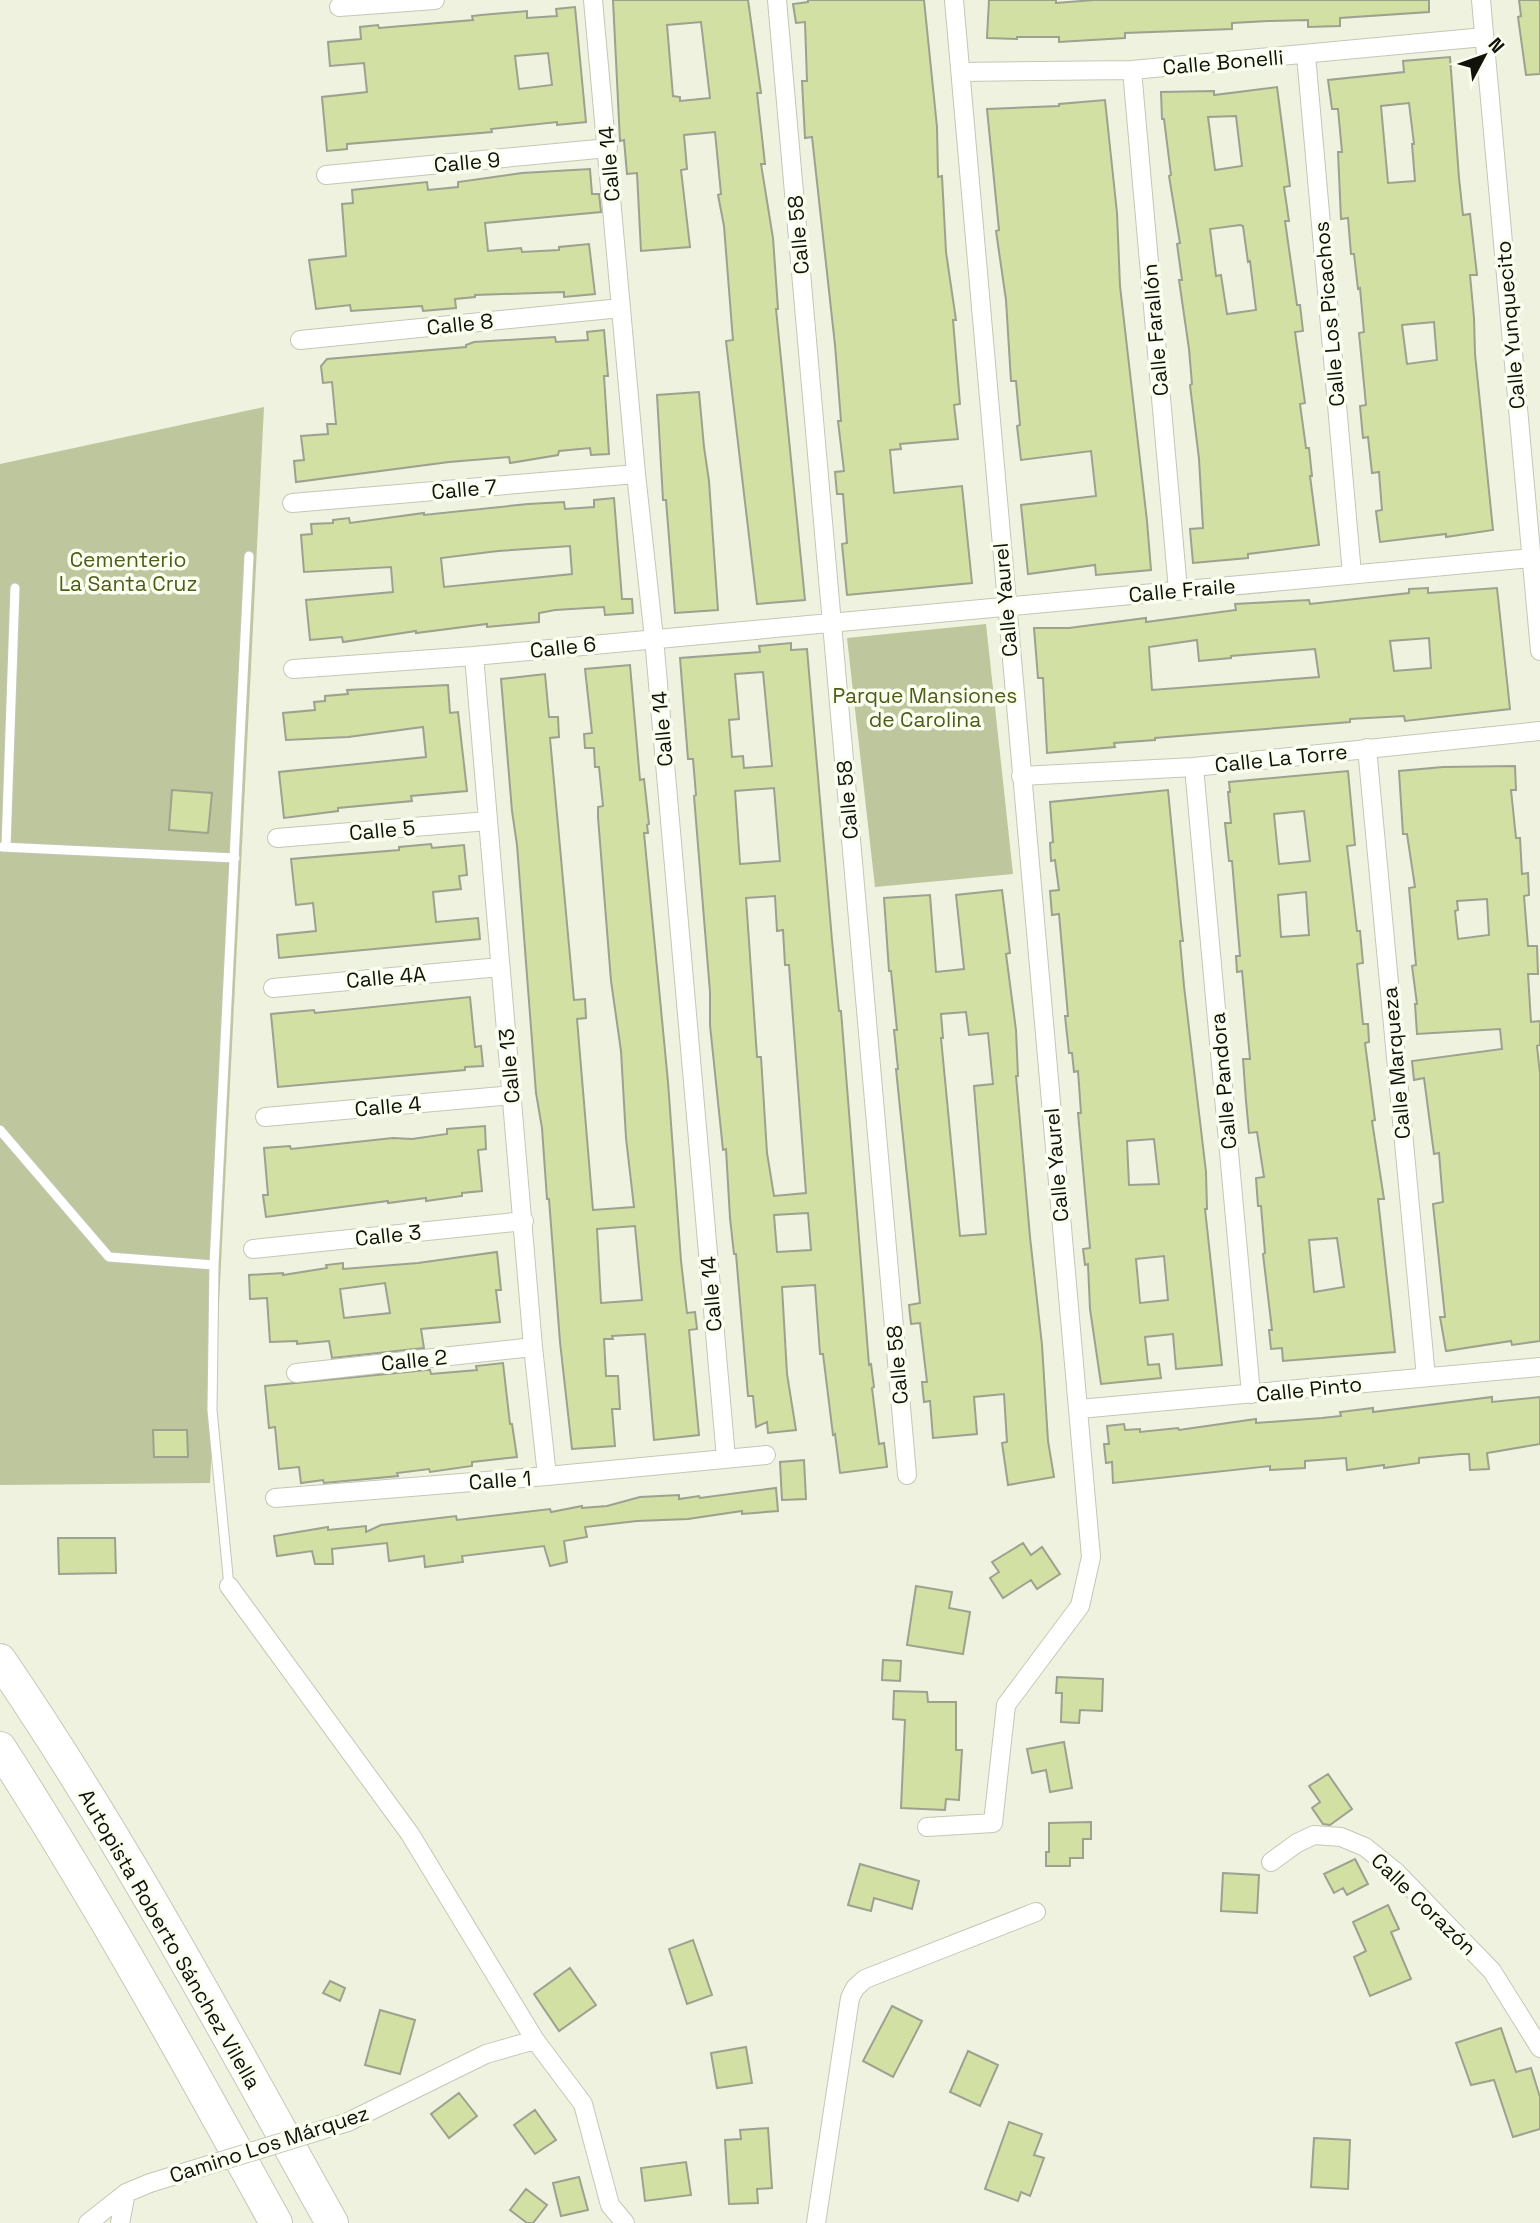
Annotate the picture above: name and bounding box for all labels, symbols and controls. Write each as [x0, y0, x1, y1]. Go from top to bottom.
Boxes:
north arrow [1449, 21, 1519, 91]
text: N [1483, 32, 1510, 58]
street label: Calle Bonelli [1161, 43, 1285, 81]
street label: Calle 14 [592, 125, 626, 203]
street label: Calle 9 [433, 146, 501, 178]
street label: Calle 58 [781, 194, 815, 276]
street label: Calle Los Picachos [1307, 220, 1351, 408]
street label: Calle Yunquecito [1489, 240, 1531, 410]
street label: Calle Farallón [1136, 263, 1174, 397]
street label: Calle 8 [425, 307, 495, 341]
street label: Calle 7 [430, 473, 498, 505]
street label: Calle Yaurel [987, 542, 1023, 658]
park label: Cementerio La Santa Cruz [59, 546, 197, 597]
street label: Calle Fraile [1127, 572, 1237, 608]
street label: Calle 6 [529, 630, 597, 664]
park label: Parque Mansiones de Carolina [833, 682, 1017, 733]
street label: Calle 14 [645, 690, 679, 768]
street label: Calle La Torre [1213, 738, 1349, 778]
street label: Calle 58 [830, 759, 864, 841]
street label: Calle 5 [348, 814, 416, 846]
street label: Calle 4A [345, 960, 427, 994]
street label: Calle Marqueza [1376, 986, 1416, 1140]
street label: Calle Pandora [1204, 1012, 1242, 1150]
street label: Calle 13 [492, 1027, 526, 1105]
street label: Calle 4 [354, 1090, 422, 1122]
street label: Calle Yaurel [1038, 1107, 1074, 1223]
street label: Calle 3 [354, 1218, 422, 1252]
street label: Calle 14 [694, 1255, 728, 1333]
street label: Calle 58 [880, 1324, 914, 1406]
street label: Calle 2 [380, 1343, 448, 1377]
street label: Calle Pinto [1255, 1370, 1363, 1408]
street label: Calle 1 [468, 1464, 532, 1496]
street label: Autopista Roberto Sánchez Vilella [73, 1784, 267, 2094]
street label: Calle Corazón [1366, 1847, 1482, 1961]
street label: Camino Los Márquez [166, 2099, 372, 2189]

